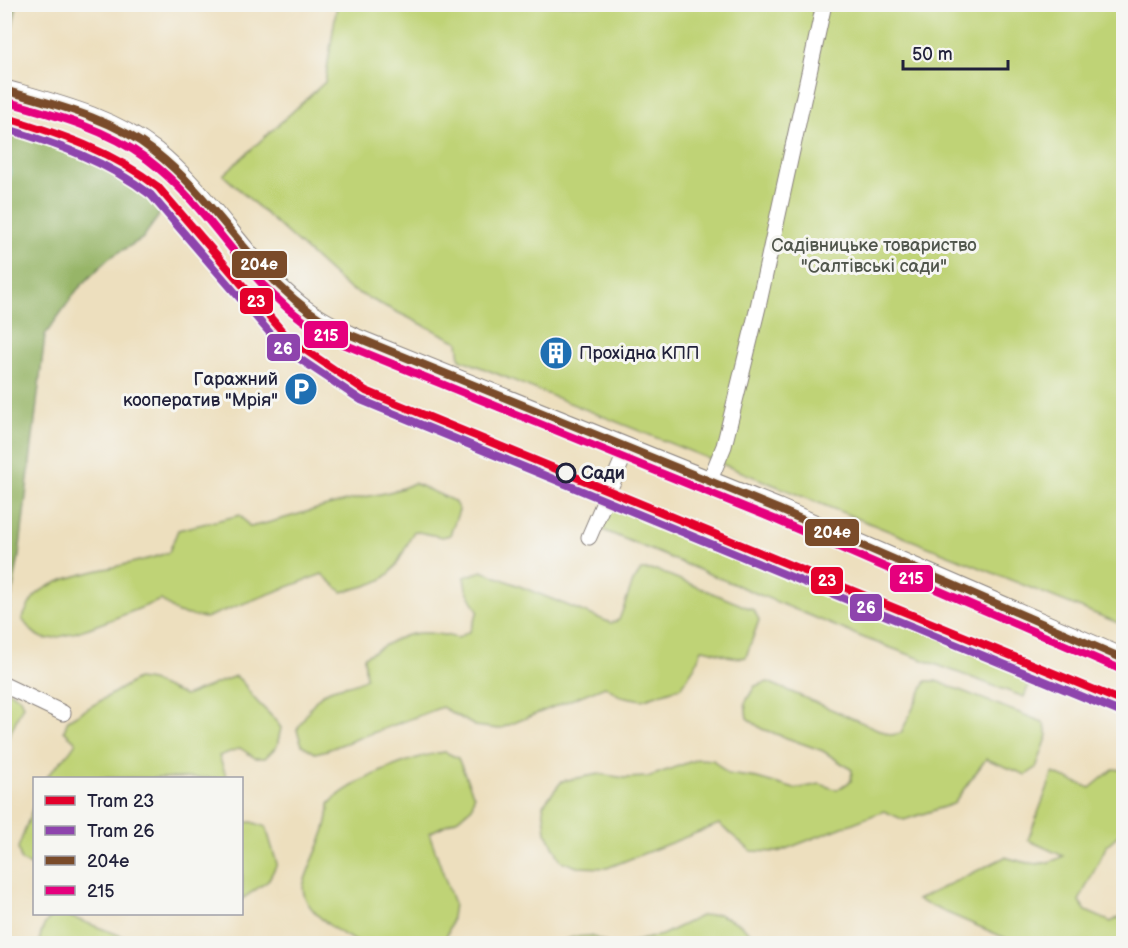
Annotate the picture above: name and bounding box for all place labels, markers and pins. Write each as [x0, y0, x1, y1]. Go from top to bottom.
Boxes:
building icon: Прохідна КПП [538, 335, 574, 371]
place label: Прохідна КПП [579, 343, 700, 364]
place label: Гаражний кооператив "Мрія" [123, 369, 278, 411]
parking icon: Гаражний кооператив "Мрія" [283, 371, 319, 407]
marker: Сади [556, 463, 576, 483]
place label: Сади [581, 463, 625, 484]

